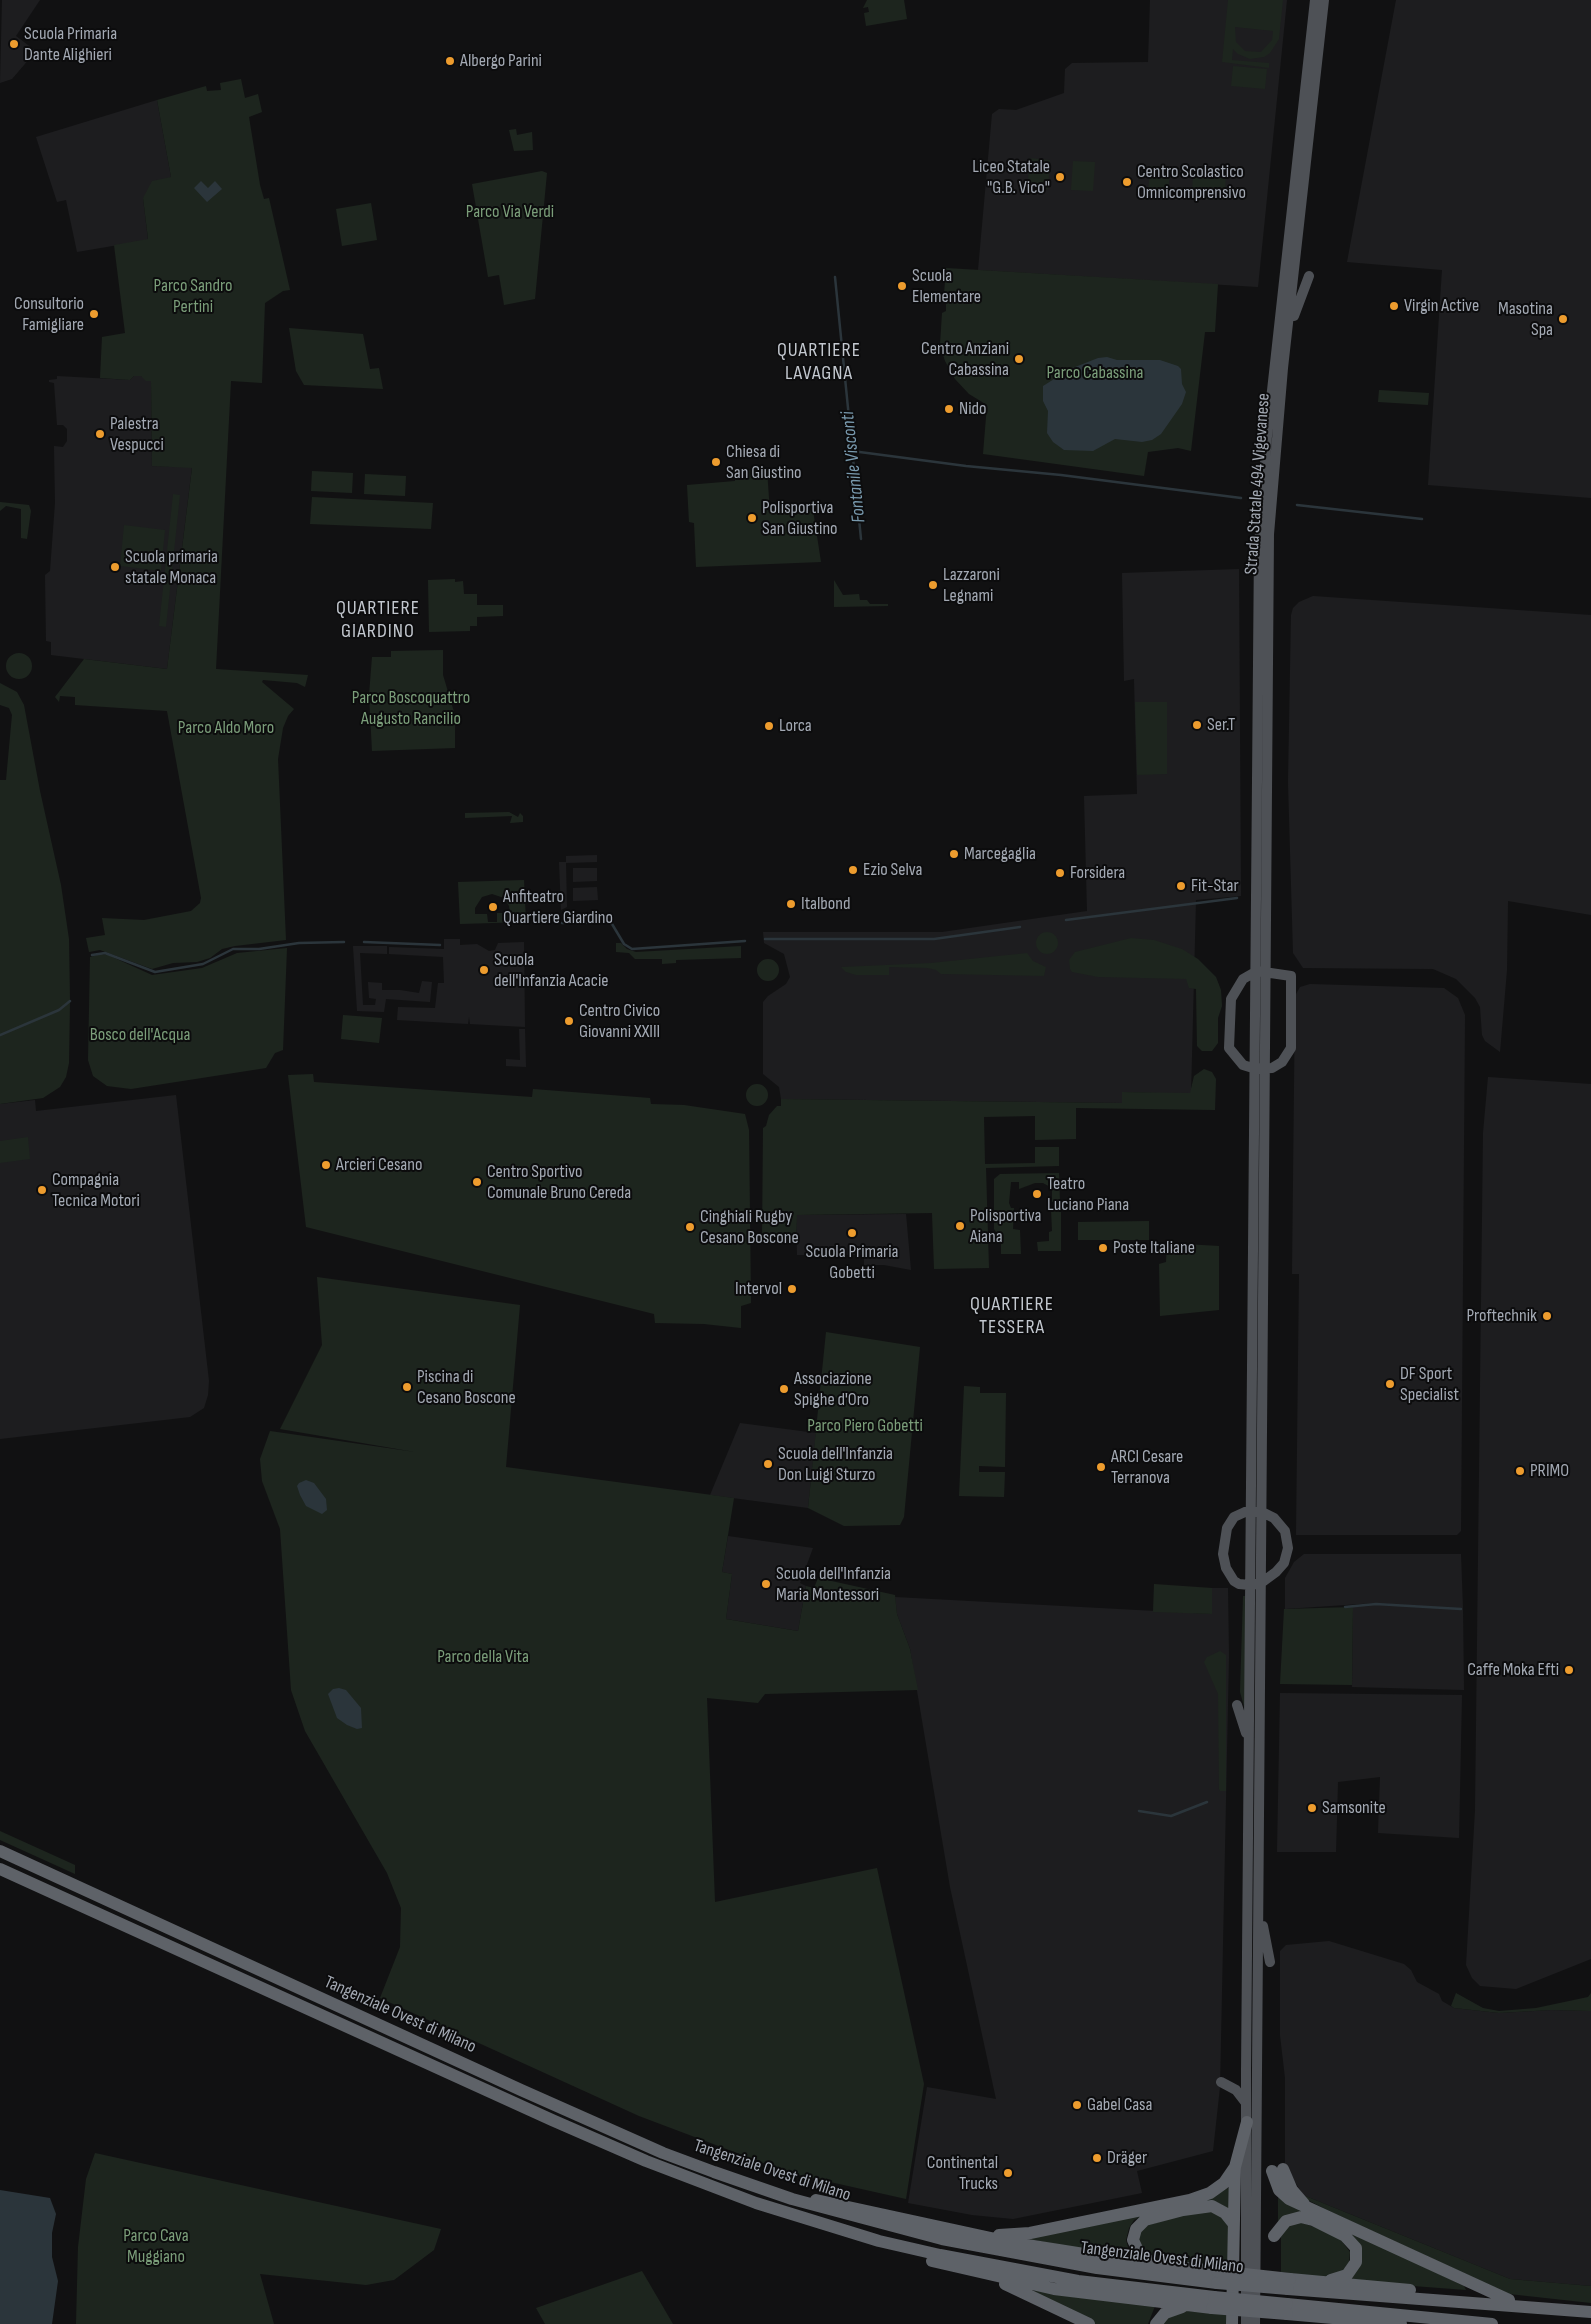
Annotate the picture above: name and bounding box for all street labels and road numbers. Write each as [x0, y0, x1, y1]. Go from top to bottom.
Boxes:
street label: Strada Statale 494 Vigevanese [1241, 392, 1275, 576]
street label: Tangenziale Ovest di Milano [321, 1972, 479, 2058]
street label: Tangenziale Ovest di Milano [691, 2135, 853, 2207]
street label: Tangenziale Ovest di Milano [1079, 2237, 1245, 2279]

